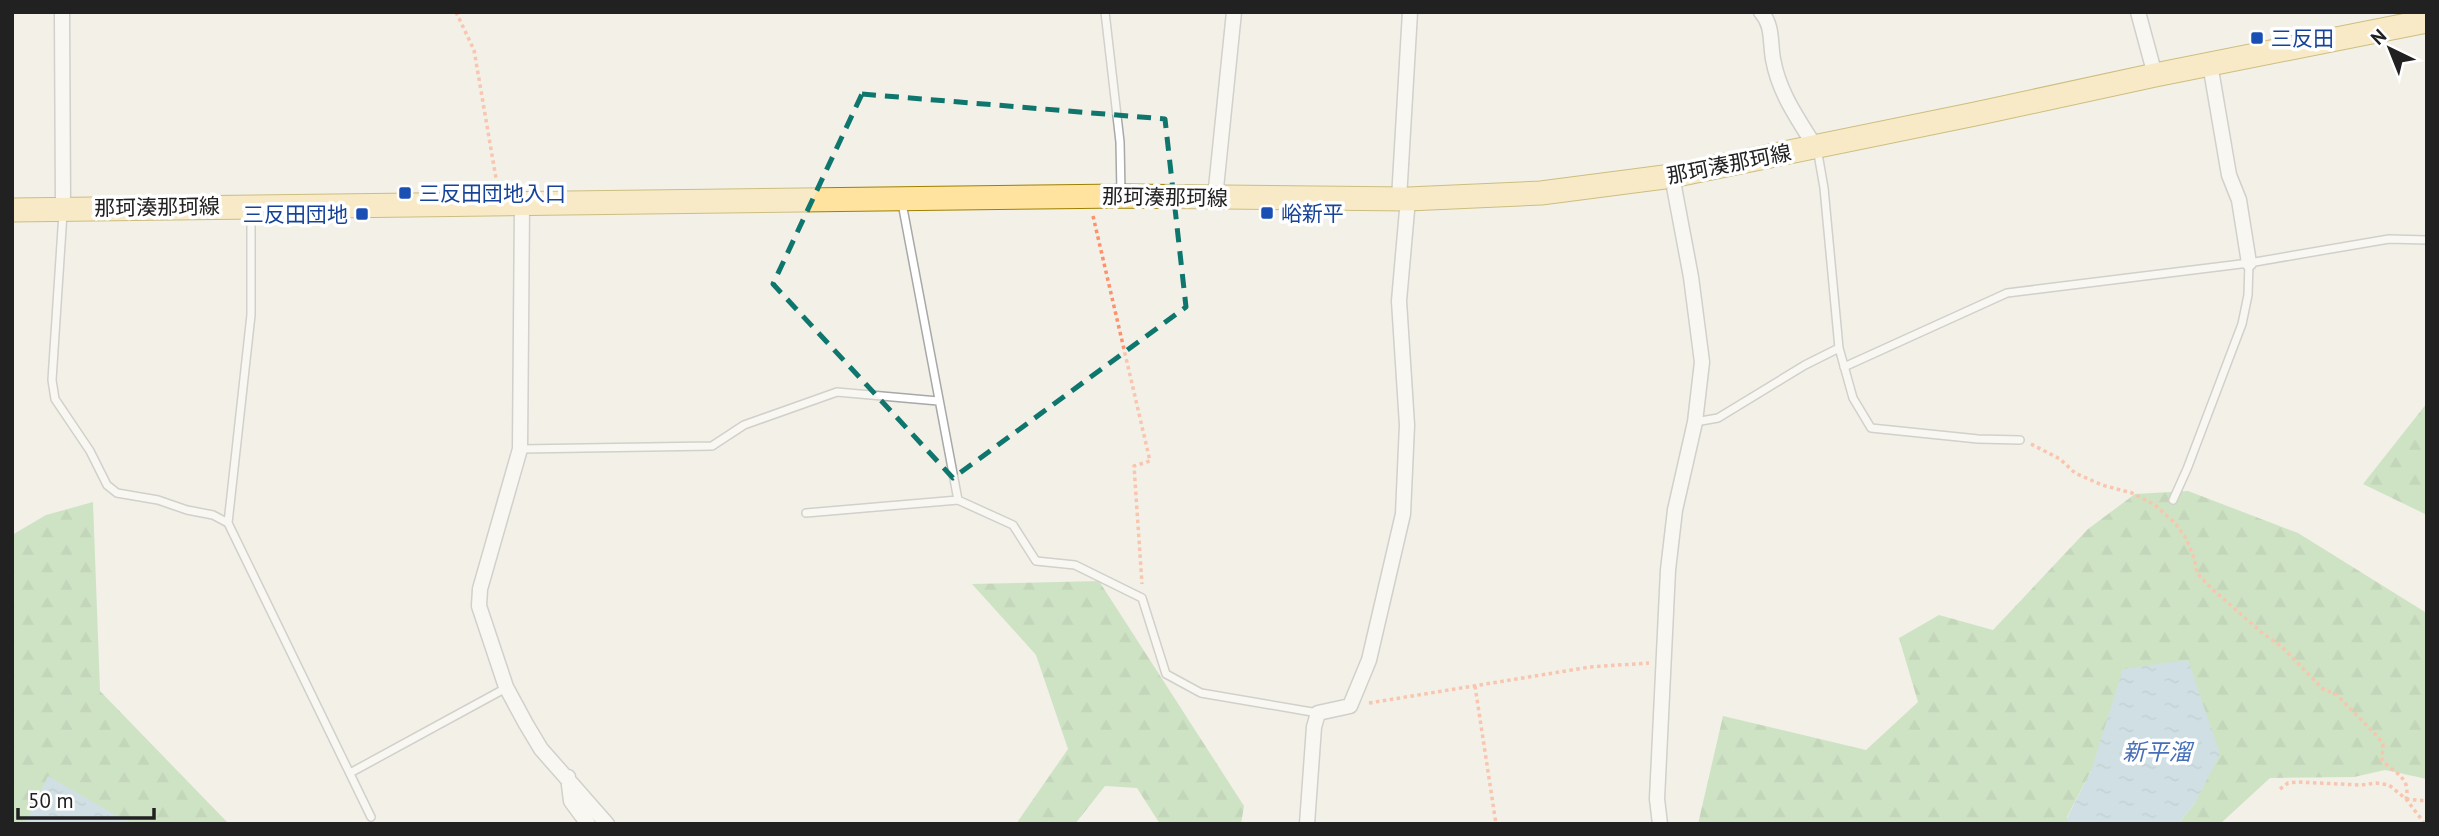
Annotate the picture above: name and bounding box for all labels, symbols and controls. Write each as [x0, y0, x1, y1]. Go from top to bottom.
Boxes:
north arrow [2355, 14, 2425, 84]
text: N [2366, 24, 2391, 50]
place label: 三反田 [2271, 25, 2334, 52]
marker: 三反田 [2249, 30, 2265, 46]
street label: 那珂湊那珂線 [1665, 139, 1793, 189]
place label: 三反田団地入口 [419, 180, 566, 207]
street label: 那珂湊那珂線 [1102, 182, 1228, 212]
marker: 三反田団地入口 [397, 185, 413, 201]
street label: 那珂湊那珂線 [94, 192, 220, 222]
place label: 峪新平 [1281, 200, 1344, 227]
place label: 三反田団地 [243, 201, 348, 228]
marker: 峪新平 [1259, 205, 1275, 221]
marker: 三反田団地 [354, 206, 370, 222]
water label: 新平溜 [2123, 737, 2195, 766]
scale bar [18, 776, 154, 820]
text: 50 m [28, 787, 74, 814]

